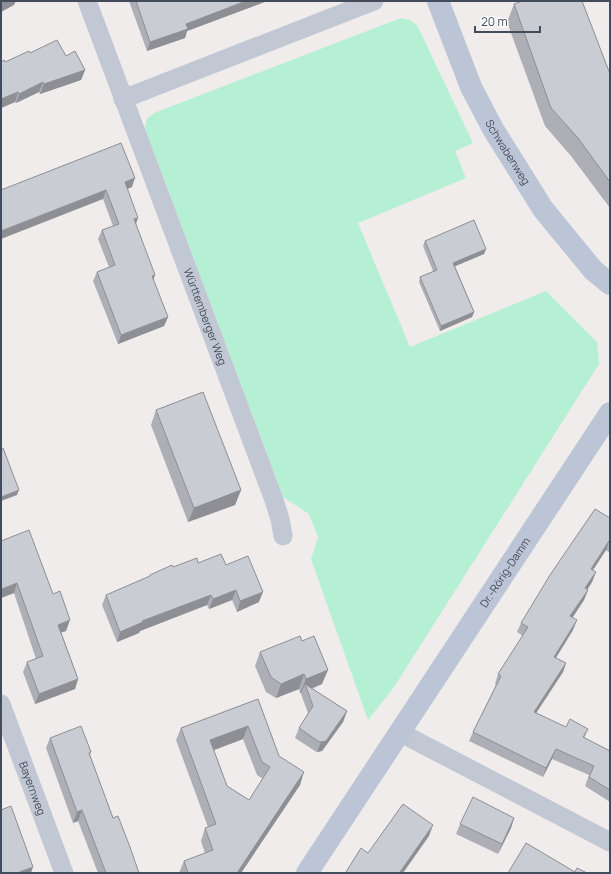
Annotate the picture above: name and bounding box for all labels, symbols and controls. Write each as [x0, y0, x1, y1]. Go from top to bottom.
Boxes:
scale bar [475, 8, 540, 34]
text: 20 m [481, 13, 508, 30]
street label: Schwabenweg [482, 117, 534, 187]
street label: Württemberger Weg [181, 266, 231, 367]
street label: Dr.-Rörig-Damm [476, 534, 533, 610]
street label: Bayernweg [16, 759, 50, 817]

